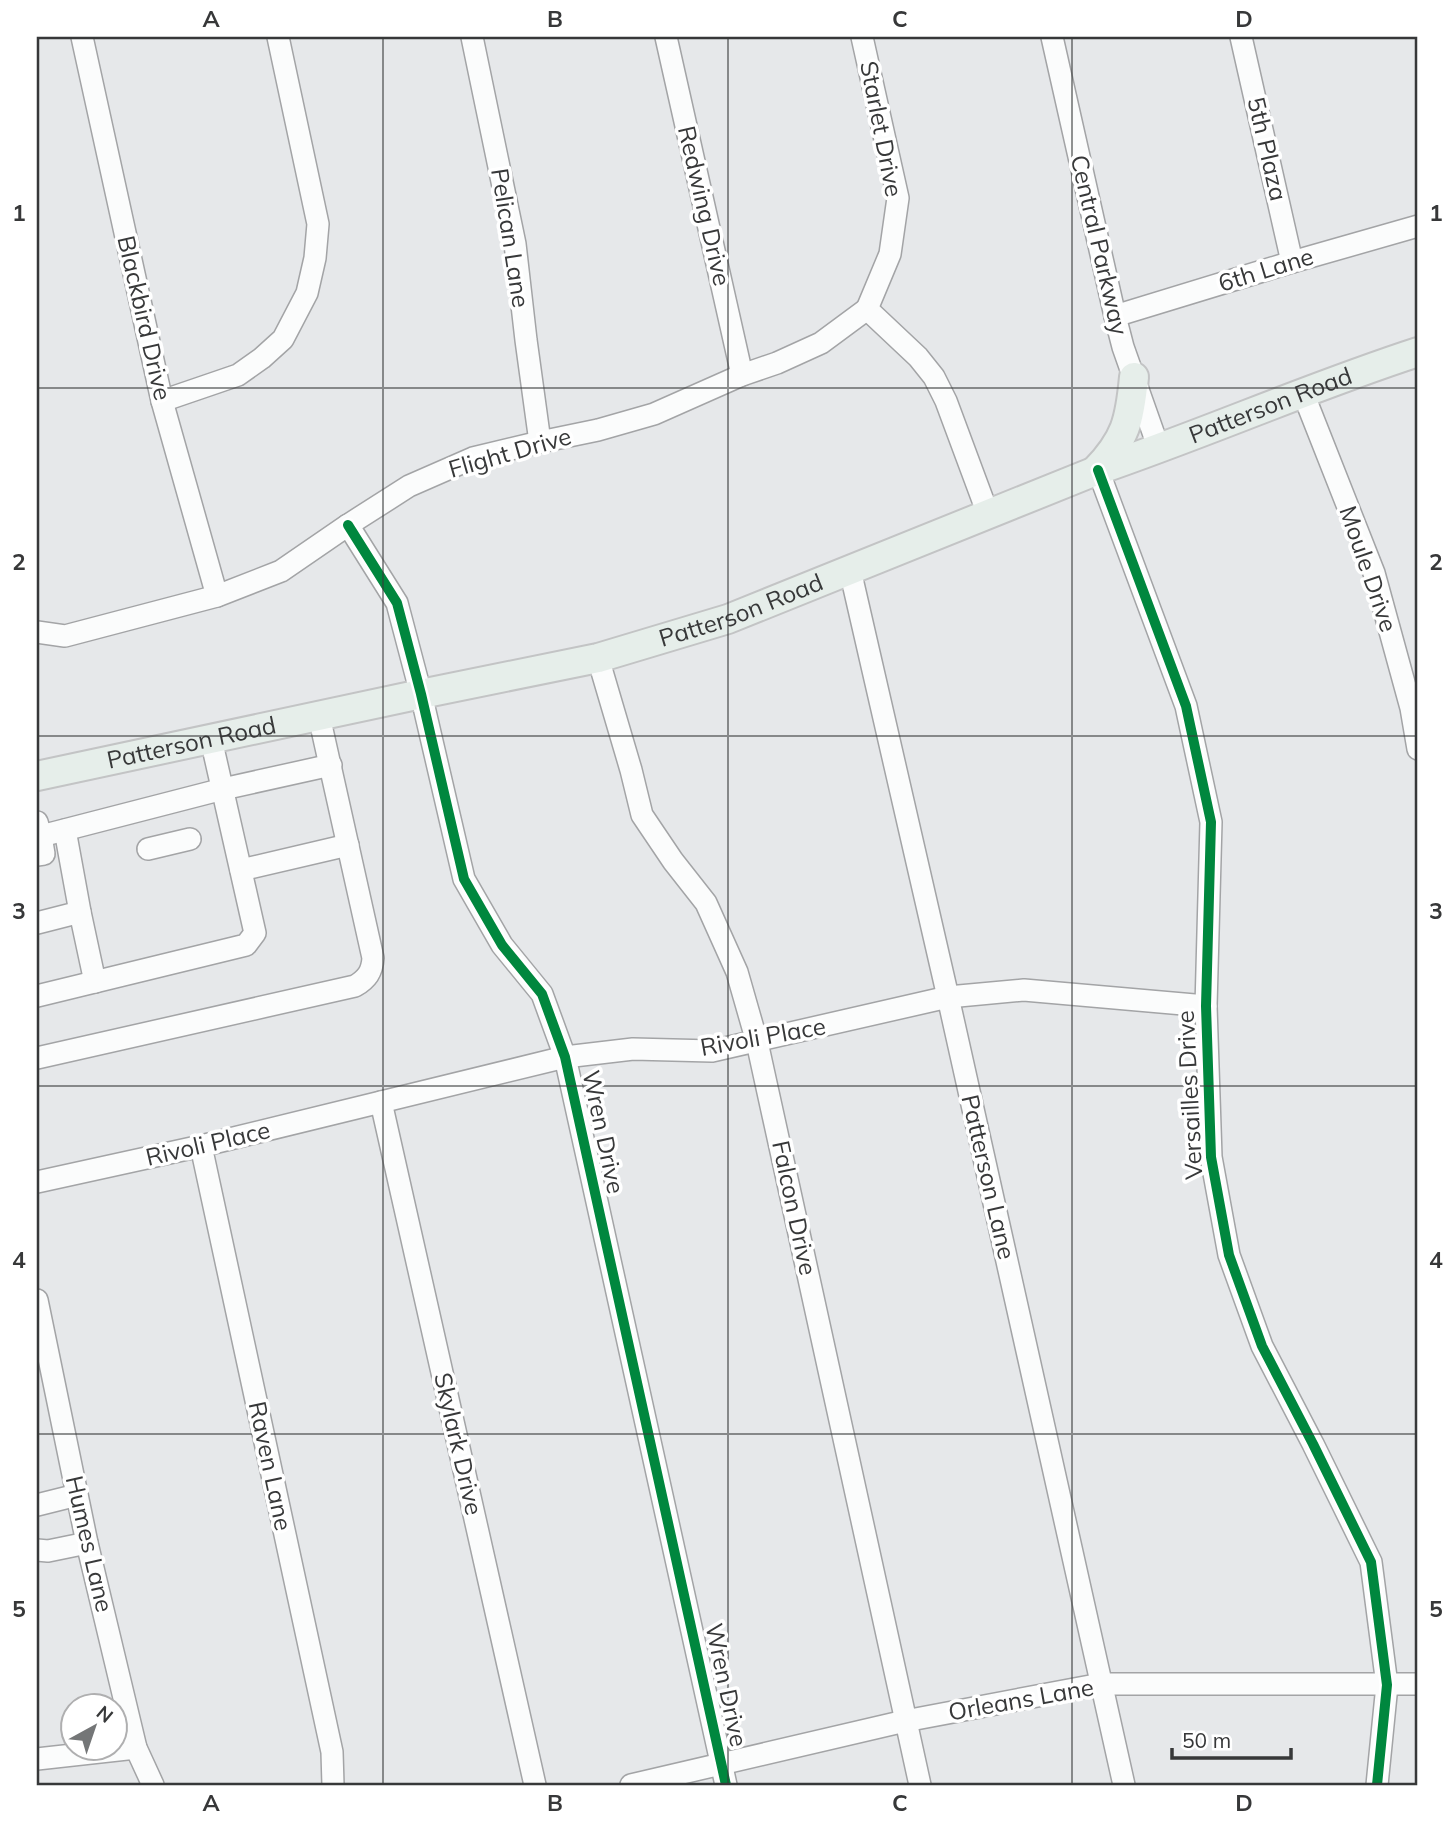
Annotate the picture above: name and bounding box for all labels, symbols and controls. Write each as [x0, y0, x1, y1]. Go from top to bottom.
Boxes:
text: A [202, 4, 220, 33]
text: B [547, 4, 563, 33]
text: C [892, 4, 908, 33]
text: D [1235, 4, 1253, 33]
street label: Starlet Drive [854, 58, 910, 199]
street label: 5th Plaza [1241, 94, 1294, 204]
street label: Redwing Drive [672, 123, 738, 289]
street label: Central Parkway [1065, 152, 1135, 338]
street label: Pelican Lane [485, 166, 537, 310]
text: 1 [12, 198, 26, 227]
text: 1 [1429, 198, 1443, 227]
street label: Blackbird Drive [111, 233, 178, 403]
street label: 6th Lane [1215, 240, 1317, 298]
street label: Patterson Road [1184, 360, 1356, 450]
street label: Flight Drive [445, 420, 574, 484]
street label: Moule Drive [1333, 502, 1404, 636]
text: 2 [12, 547, 26, 576]
text: 2 [1429, 547, 1443, 576]
street label: Patterson Road [655, 566, 827, 653]
street label: Patterson Road [104, 709, 279, 775]
text: 3 [12, 896, 26, 925]
text: 3 [1429, 896, 1443, 925]
street label: Rivoli Place [698, 1010, 828, 1062]
street label: Versailles Drive [1170, 1010, 1208, 1181]
street label: Wren Drive [576, 1067, 632, 1196]
street label: Patterson Lane [955, 1092, 1022, 1262]
street label: Rivoli Place [143, 1114, 273, 1172]
street label: Falcon Drive [766, 1138, 824, 1278]
text: 4 [12, 1245, 26, 1274]
text: 4 [1429, 1245, 1443, 1274]
street label: Skylark Drive [428, 1370, 490, 1518]
street label: Raven Lane [243, 1398, 299, 1533]
street label: Humes Lane [60, 1473, 120, 1615]
text: 5 [12, 1594, 26, 1623]
text: 5 [1429, 1594, 1443, 1623]
street label: Wren Drive [699, 1620, 755, 1749]
street label: Orleans Lane [946, 1671, 1096, 1727]
north arrow [60, 1692, 130, 1762]
text: N [92, 1700, 118, 1728]
scale bar [1172, 1717, 1290, 1761]
text: 50 m [1182, 1727, 1231, 1753]
text: A [202, 1788, 220, 1817]
text: B [547, 1788, 563, 1817]
text: C [892, 1788, 908, 1817]
text: D [1235, 1788, 1253, 1817]

